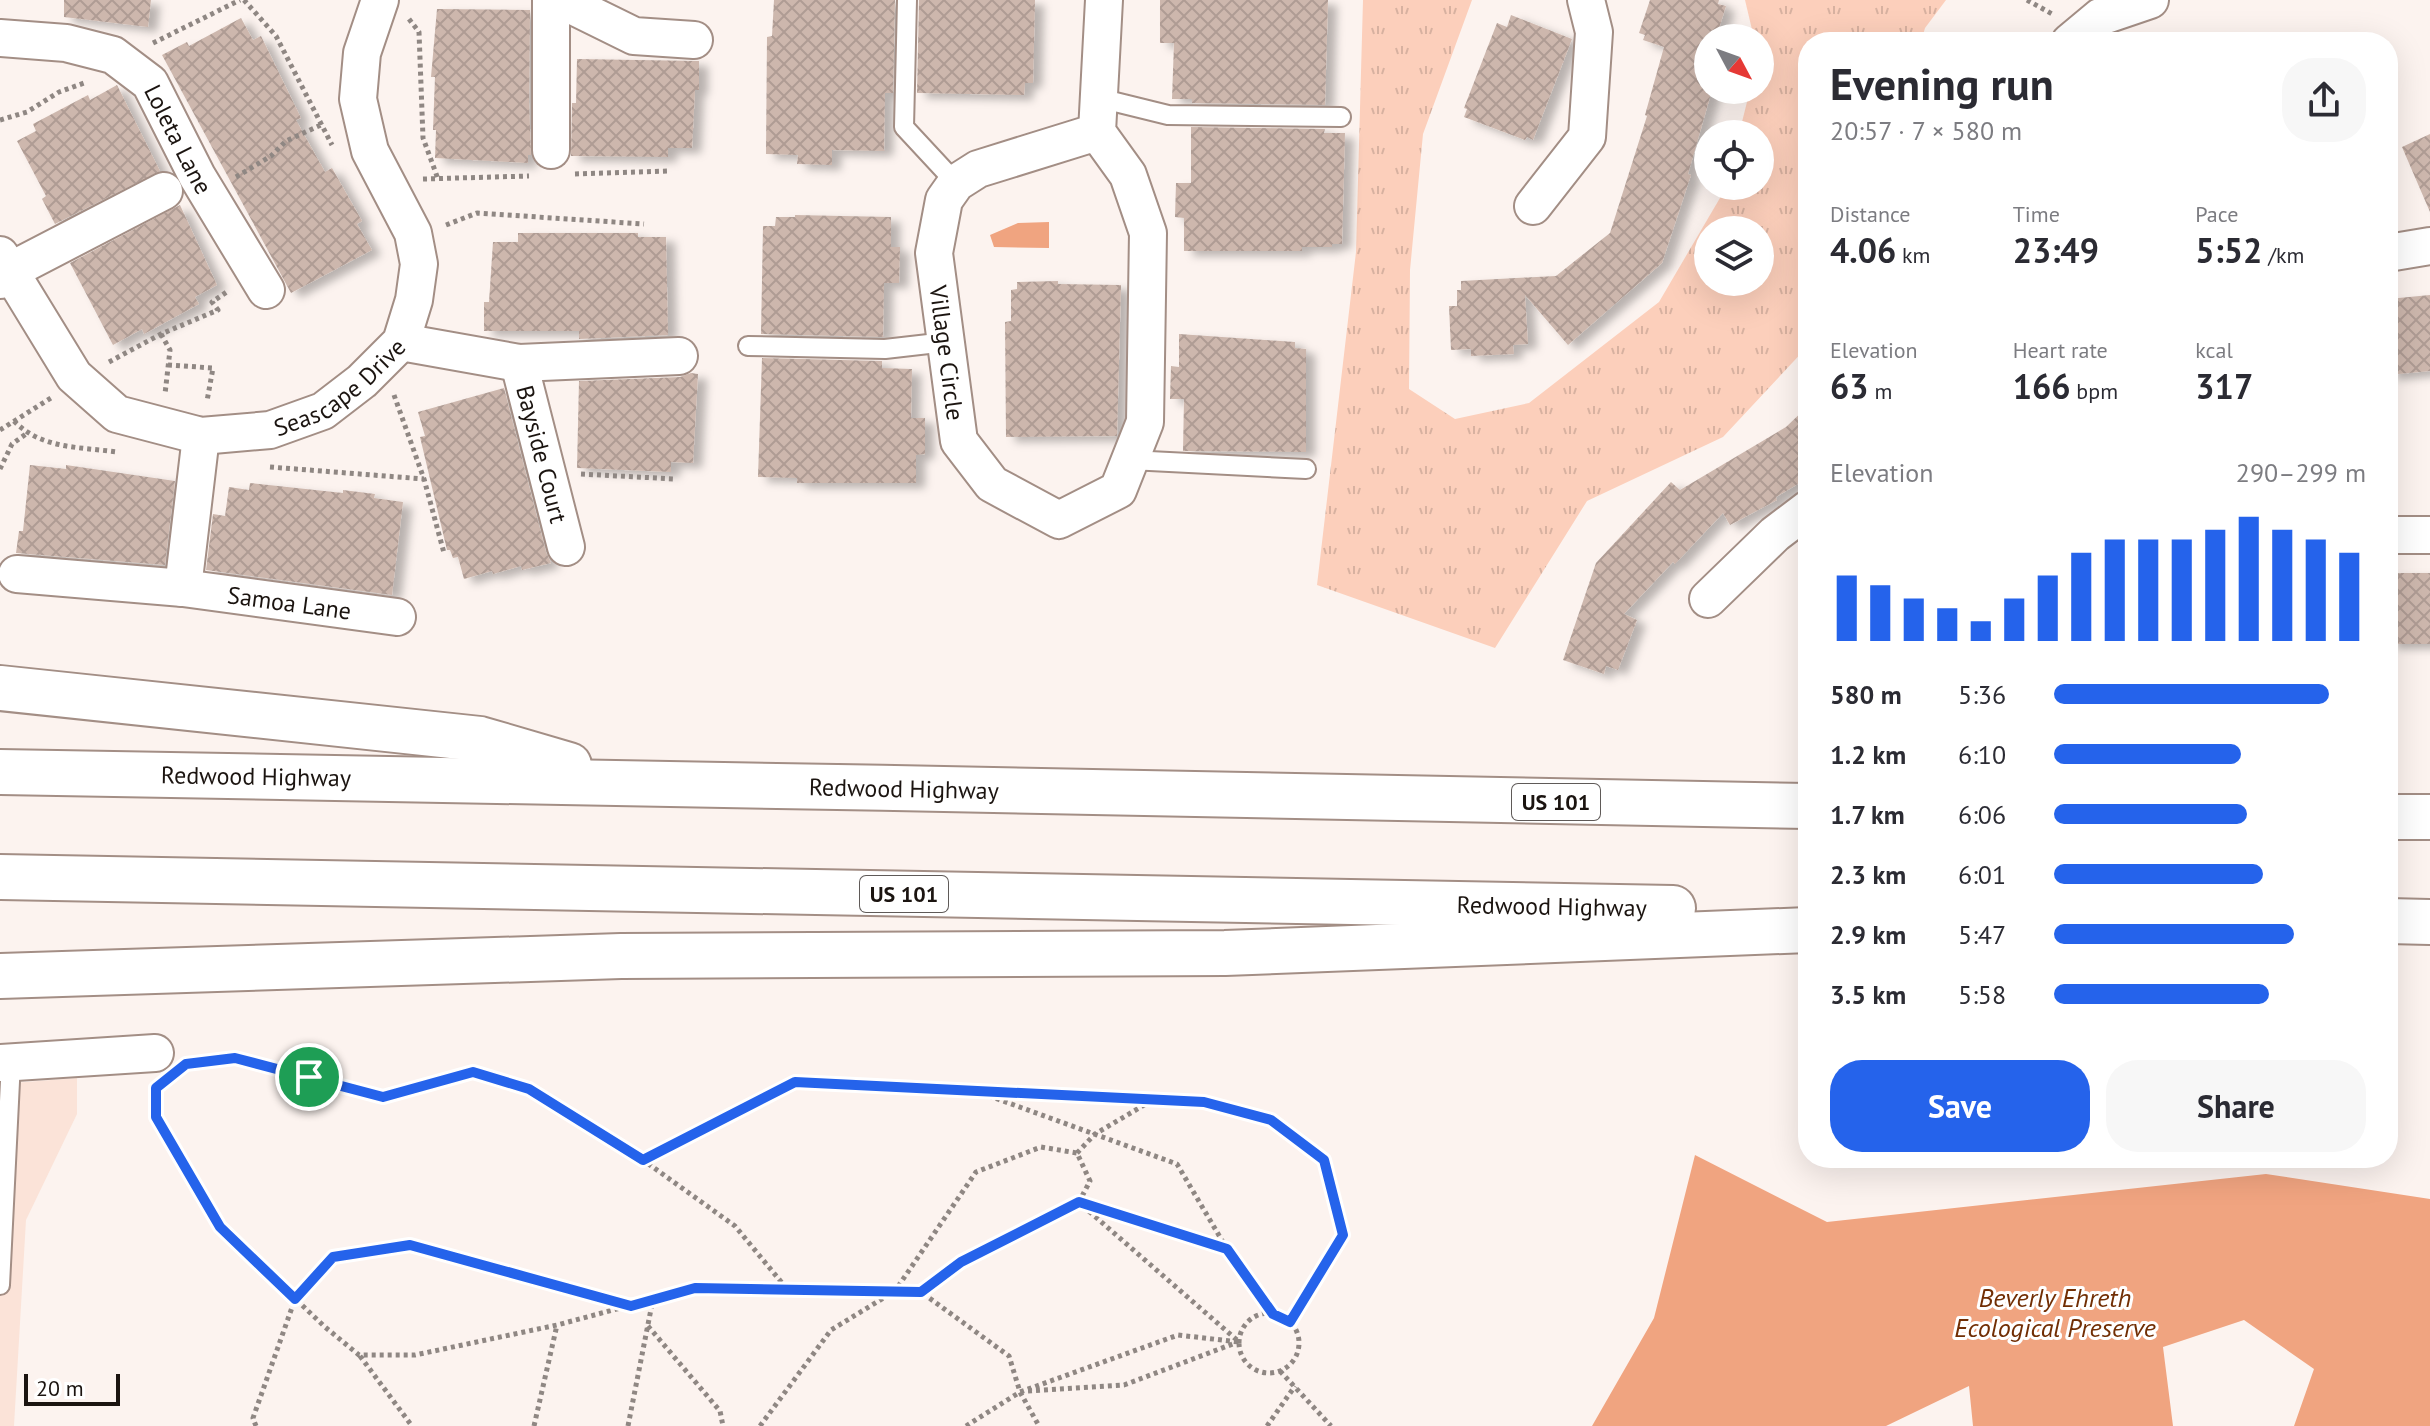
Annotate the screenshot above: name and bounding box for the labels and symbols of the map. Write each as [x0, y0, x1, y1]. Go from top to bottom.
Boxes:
north arrow [1694, 24, 1774, 104]
street label: Loleta Lane [138, 79, 220, 199]
street label: Village Circle [923, 282, 972, 422]
street label: Seascape Drive [270, 331, 412, 443]
street label: Bayside Court [510, 382, 575, 526]
street label: Samoa Lane [226, 579, 353, 626]
street label: Redwood Highway [161, 759, 351, 793]
street label: Redwood Highway [809, 771, 999, 806]
road number: US 101 [1512, 784, 1600, 820]
road number: US 101 [860, 876, 948, 912]
street label: Redwood Highway [1456, 888, 1647, 923]
pin [275, 1043, 343, 1111]
water label: Beverly Ehreth Ecological Preserve [1954, 1281, 2156, 1344]
scale bar [24, 1370, 120, 1406]

